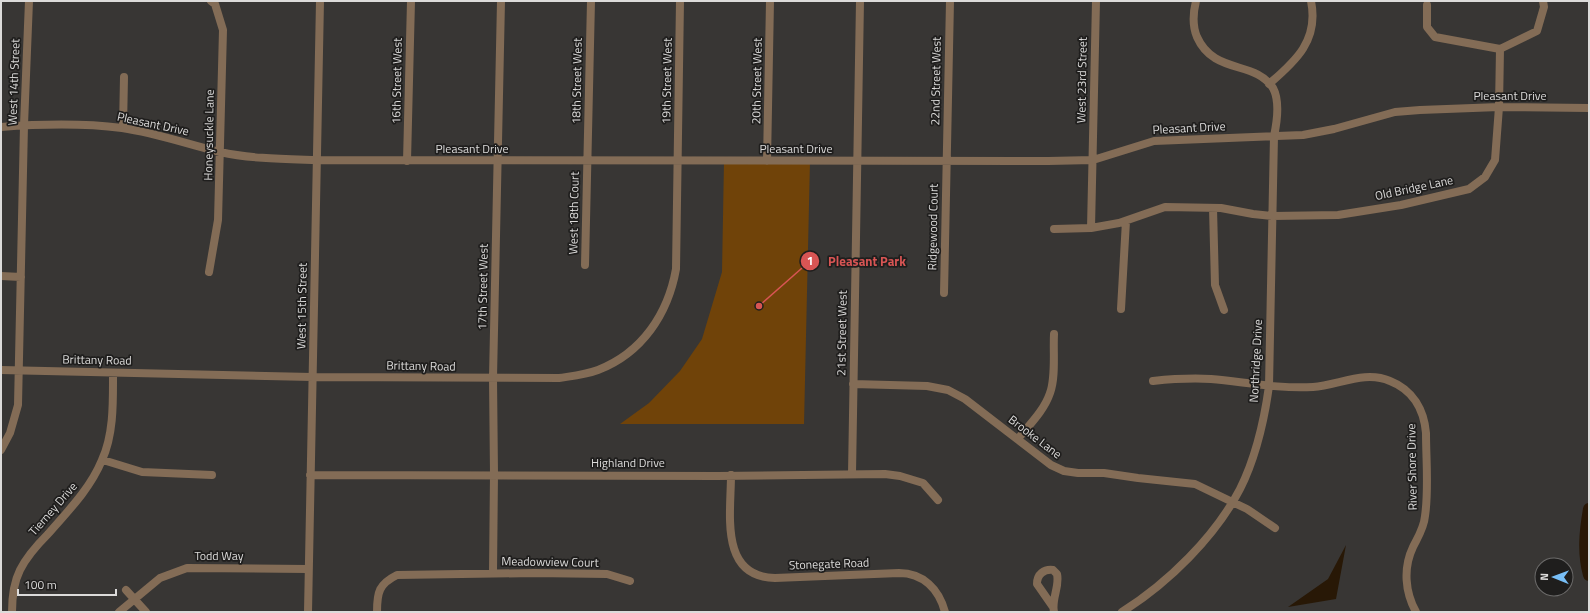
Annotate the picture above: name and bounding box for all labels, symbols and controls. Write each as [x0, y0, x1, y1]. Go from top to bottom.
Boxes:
street label: 22nd Street West [925, 36, 946, 126]
street label: West 23rd Street [1071, 36, 1092, 123]
street label: 16th Street West [386, 37, 407, 124]
street label: 18th Street West [566, 37, 587, 124]
street label: 19th Street West [656, 37, 677, 124]
street label: 20th Street West [746, 37, 767, 124]
street label: West 14th Street [2, 38, 25, 126]
street label: Pleasant Drive [1473, 86, 1547, 105]
street label: Honeysuckle Lane [198, 89, 219, 181]
street label: Pleasant Drive [115, 107, 191, 140]
street label: Pleasant Drive [1152, 116, 1226, 139]
street label: Pleasant Drive [435, 139, 509, 158]
street label: Pleasant Drive [759, 139, 833, 158]
street label: West 18th Court [563, 170, 584, 255]
street label: Old Bridge Lane [1373, 170, 1455, 205]
street label: Ridgewood Court [922, 183, 943, 271]
street label: 17th Street West [472, 243, 493, 330]
callout: Pleasant Park [800, 249, 914, 274]
text: 1 [807, 251, 813, 270]
text: Pleasant Park [828, 251, 906, 271]
street label: West 15th Street [291, 262, 312, 349]
street label: 21st Street West [831, 289, 852, 376]
street label: Northridge Drive [1244, 319, 1267, 403]
street label: Brittany Road [62, 349, 132, 370]
street label: Brittany Road [386, 355, 456, 376]
street label: Brooke Lane [1005, 410, 1066, 463]
street label: River Shore Drive [1401, 423, 1422, 511]
street label: Highland Drive [591, 453, 665, 472]
street label: Tierney Drive [24, 477, 82, 540]
street label: Todd Way [194, 546, 244, 565]
street label: Meadowview Court [501, 551, 600, 572]
street label: Stonegate Road [788, 553, 870, 574]
north arrow [1534, 557, 1574, 597]
scale bar [18, 571, 116, 597]
text: N [1536, 573, 1552, 581]
text: 100 m [24, 575, 57, 594]

